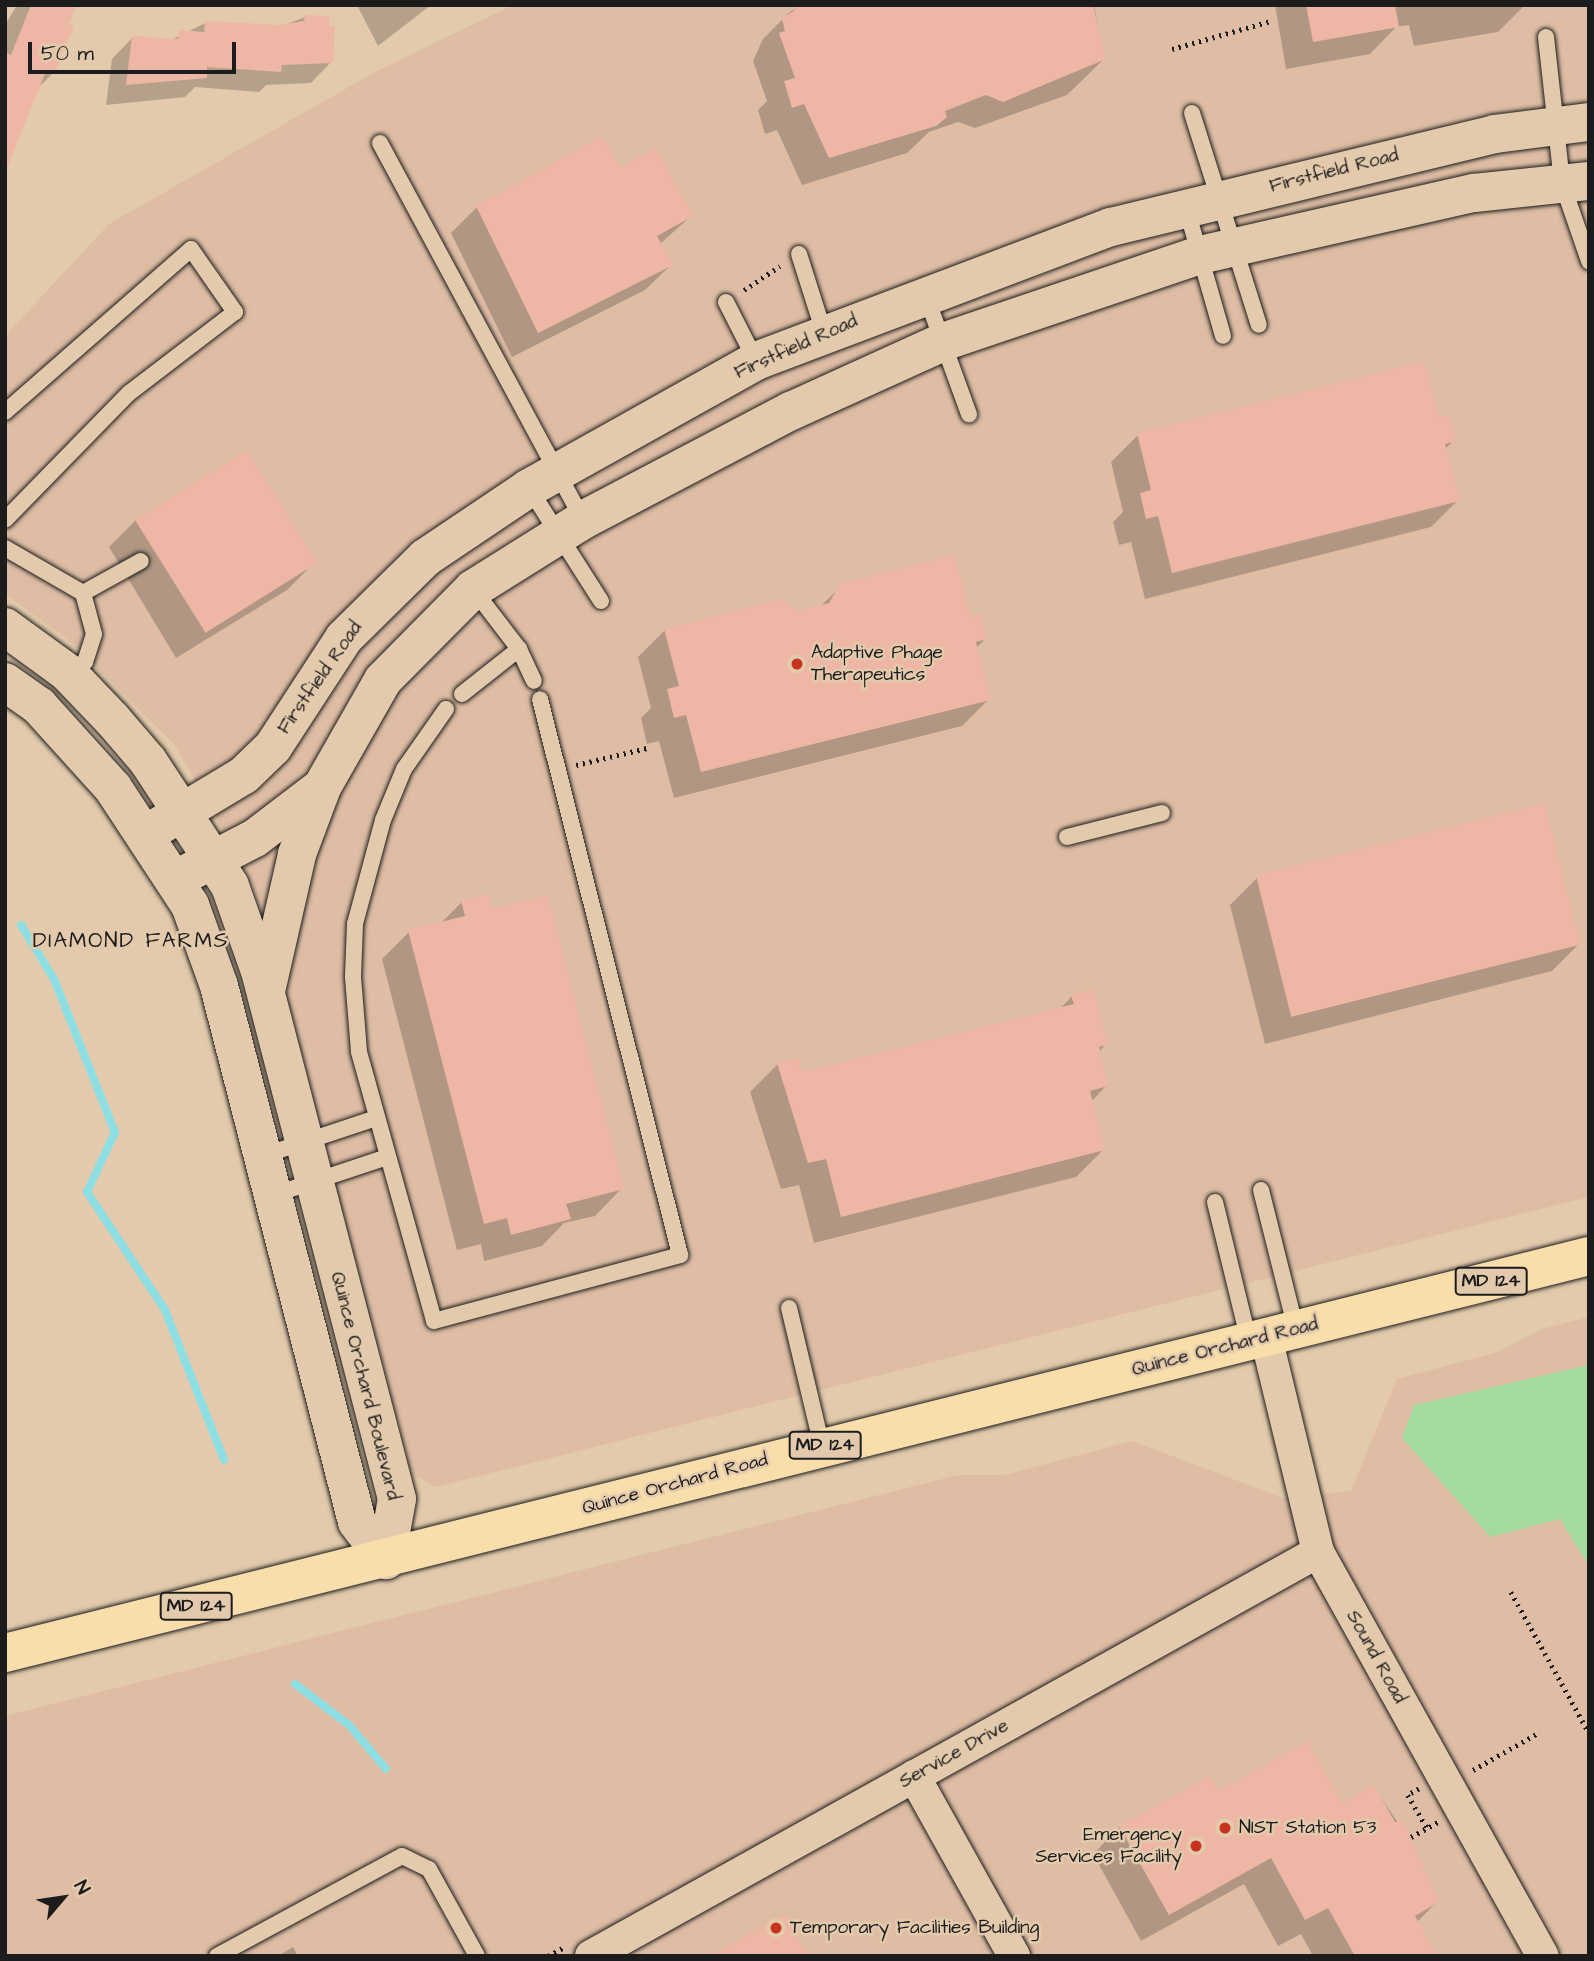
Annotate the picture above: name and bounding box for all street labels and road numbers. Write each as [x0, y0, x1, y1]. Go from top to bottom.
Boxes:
street label: Firstfield Road [1267, 144, 1401, 198]
street label: Firstfield Road [731, 310, 861, 384]
street label: Firstfield Road [273, 617, 367, 739]
road number: MD 124 [1454, 1266, 1528, 1296]
street label: Quince Orchard Boulevard [326, 1269, 404, 1503]
street label: Quince Orchard Road [1129, 1313, 1321, 1381]
road number: MD 124 [788, 1430, 862, 1460]
street label: Quince Orchard Road [580, 1448, 770, 1520]
road number: MD 124 [159, 1591, 233, 1620]
street label: Sound Road [1341, 1606, 1411, 1708]
street label: Service Drive [895, 1715, 1013, 1793]

